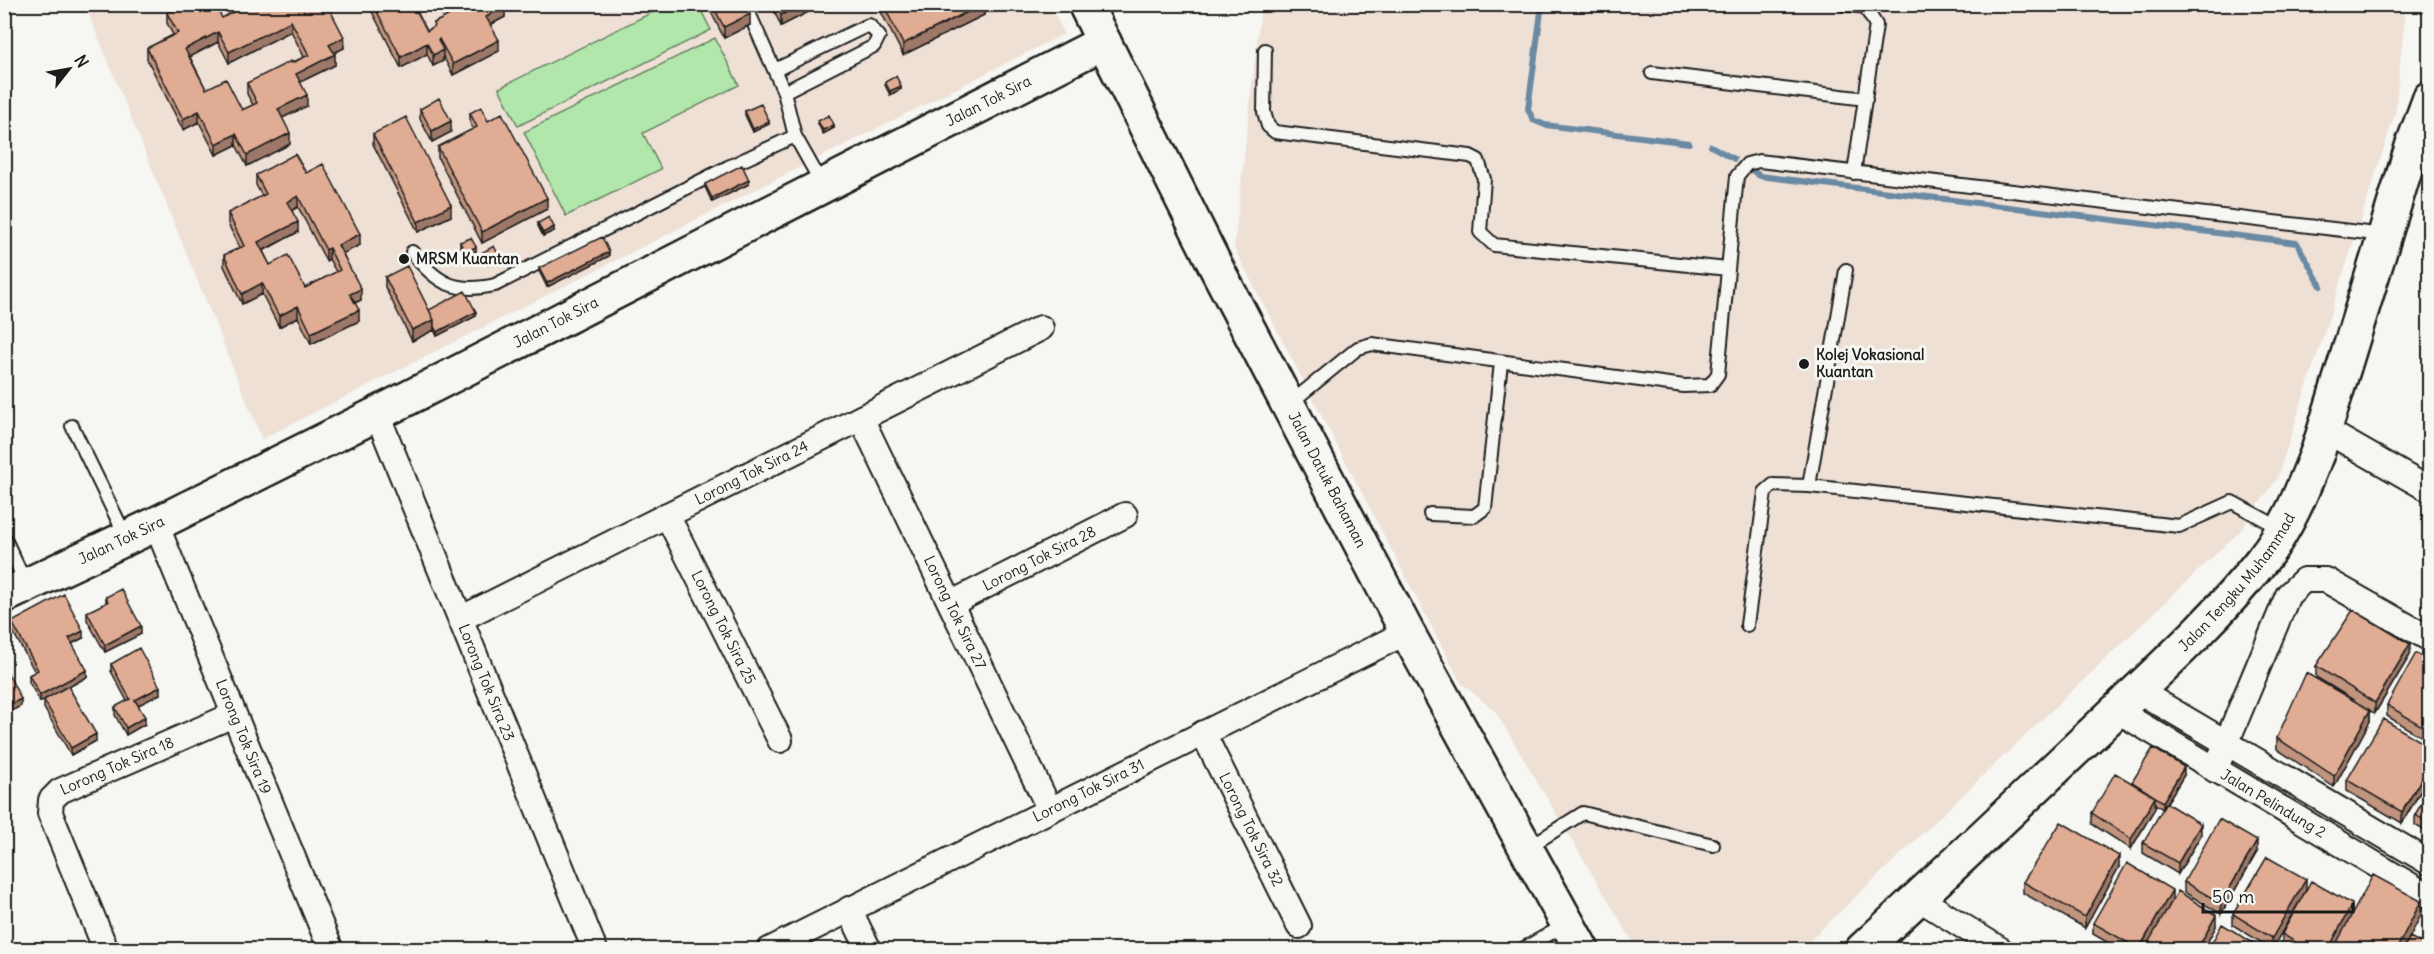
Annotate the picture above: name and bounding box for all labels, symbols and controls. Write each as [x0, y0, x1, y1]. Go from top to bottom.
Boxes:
north arrow [39, 39, 99, 99]
text: N [70, 51, 93, 71]
street label: Jalan Tok Sira [942, 71, 1034, 130]
place label: MRSM Kuantan [416, 249, 519, 268]
marker: MRSM Kuantan [397, 252, 411, 266]
street label: Jalan Tok Sira [510, 292, 602, 352]
place label: Kolej Vokasional Kuantan [1816, 345, 1924, 381]
marker: Kolej Vokasional Kuantan [1797, 357, 1811, 371]
street label: Jalan Datuk Bahaman [1284, 408, 1371, 551]
street label: Lorong Tok Sira 24 [692, 436, 812, 509]
street label: Jalan Tengku Muhammad [2174, 510, 2299, 655]
street label: Jalan Tok Sira [75, 511, 168, 568]
street label: Lorong Tok Sira 28 [979, 521, 1099, 595]
street label: Lorong Tok Sira 27 [920, 553, 991, 672]
street label: Lorong Tok Sira 25 [688, 567, 760, 687]
street label: Lorong Tok Sira 23 [454, 621, 519, 744]
street label: Lorong Tok Sira 19 [212, 676, 276, 797]
street label: Lorong Tok Sira 18 [57, 732, 177, 799]
street label: Lorong Tok Sira 31 [1029, 755, 1147, 826]
street label: Jalan Pelindung 2 [2218, 765, 2329, 842]
street label: Lorong Tok Sira 32 [1215, 769, 1288, 890]
scale bar [2203, 876, 2353, 914]
text: 50 m [2212, 885, 2254, 908]

